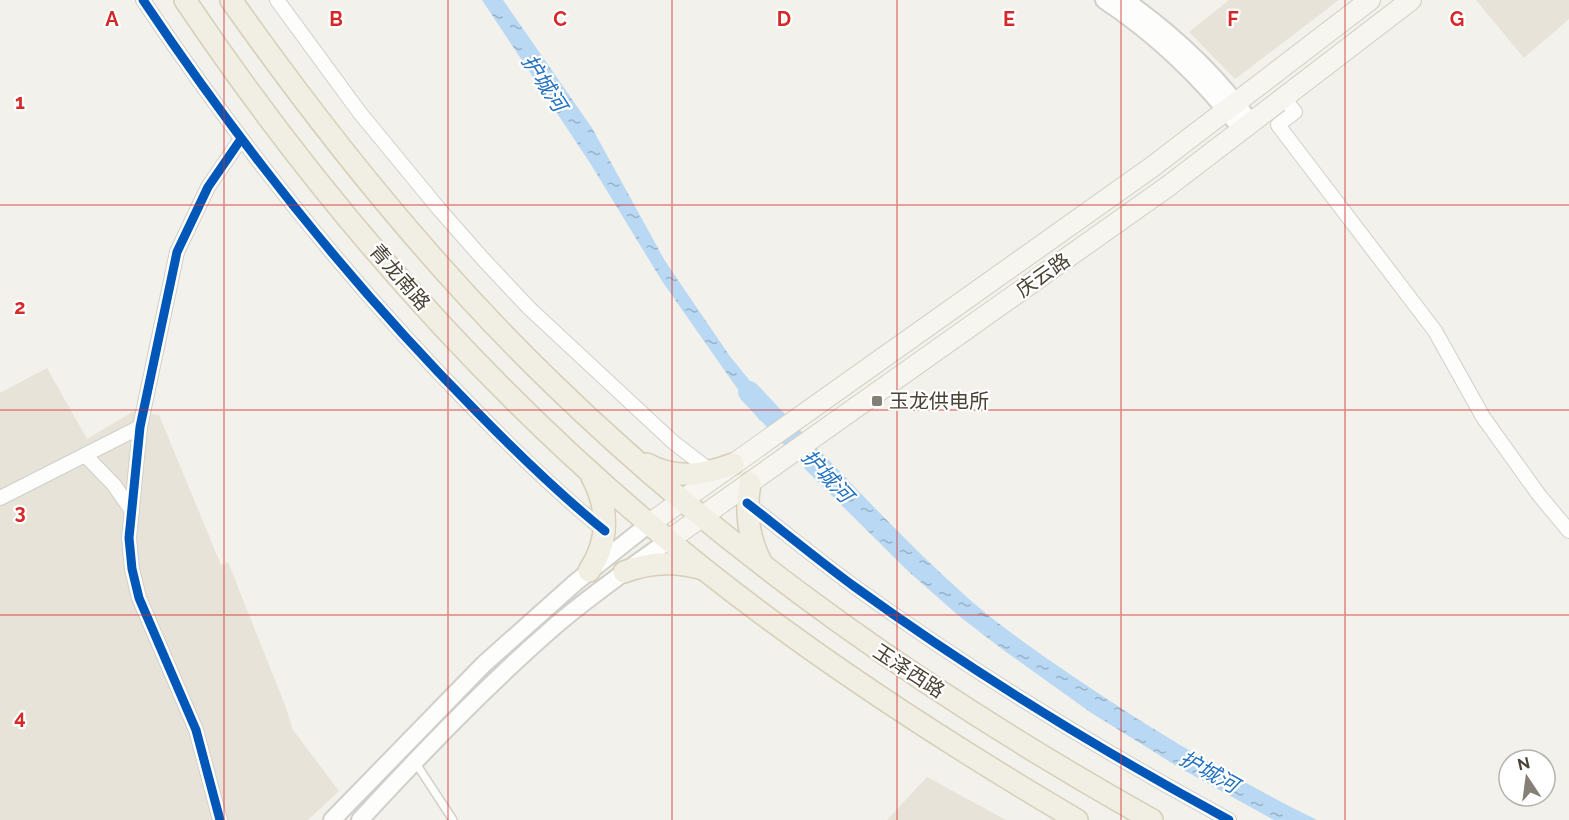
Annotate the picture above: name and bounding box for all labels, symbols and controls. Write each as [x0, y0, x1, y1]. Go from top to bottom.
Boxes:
text: A [105, 7, 119, 31]
text: B [329, 7, 343, 31]
text: C [553, 7, 567, 31]
text: D [777, 7, 791, 31]
text: E [1003, 7, 1015, 31]
text: F [1227, 7, 1239, 31]
text: G [1450, 7, 1464, 31]
water label: 护城河 [517, 50, 574, 119]
text: 1 [15, 90, 25, 114]
street label: 青龙南路 [365, 239, 435, 315]
street label: 庆云路 [1012, 248, 1074, 302]
text: 2 [14, 295, 26, 319]
place label: 玉龙供电所 [889, 389, 989, 413]
marker: 玉龙供电所 [870, 394, 884, 408]
water label: 护城河 [797, 444, 861, 510]
text: 3 [14, 500, 26, 524]
street label: 玉泽西路 [869, 639, 949, 703]
text: 4 [14, 705, 26, 729]
water label: 护城河 [1176, 745, 1246, 800]
north arrow [1497, 748, 1557, 808]
text: N [1516, 753, 1532, 775]

